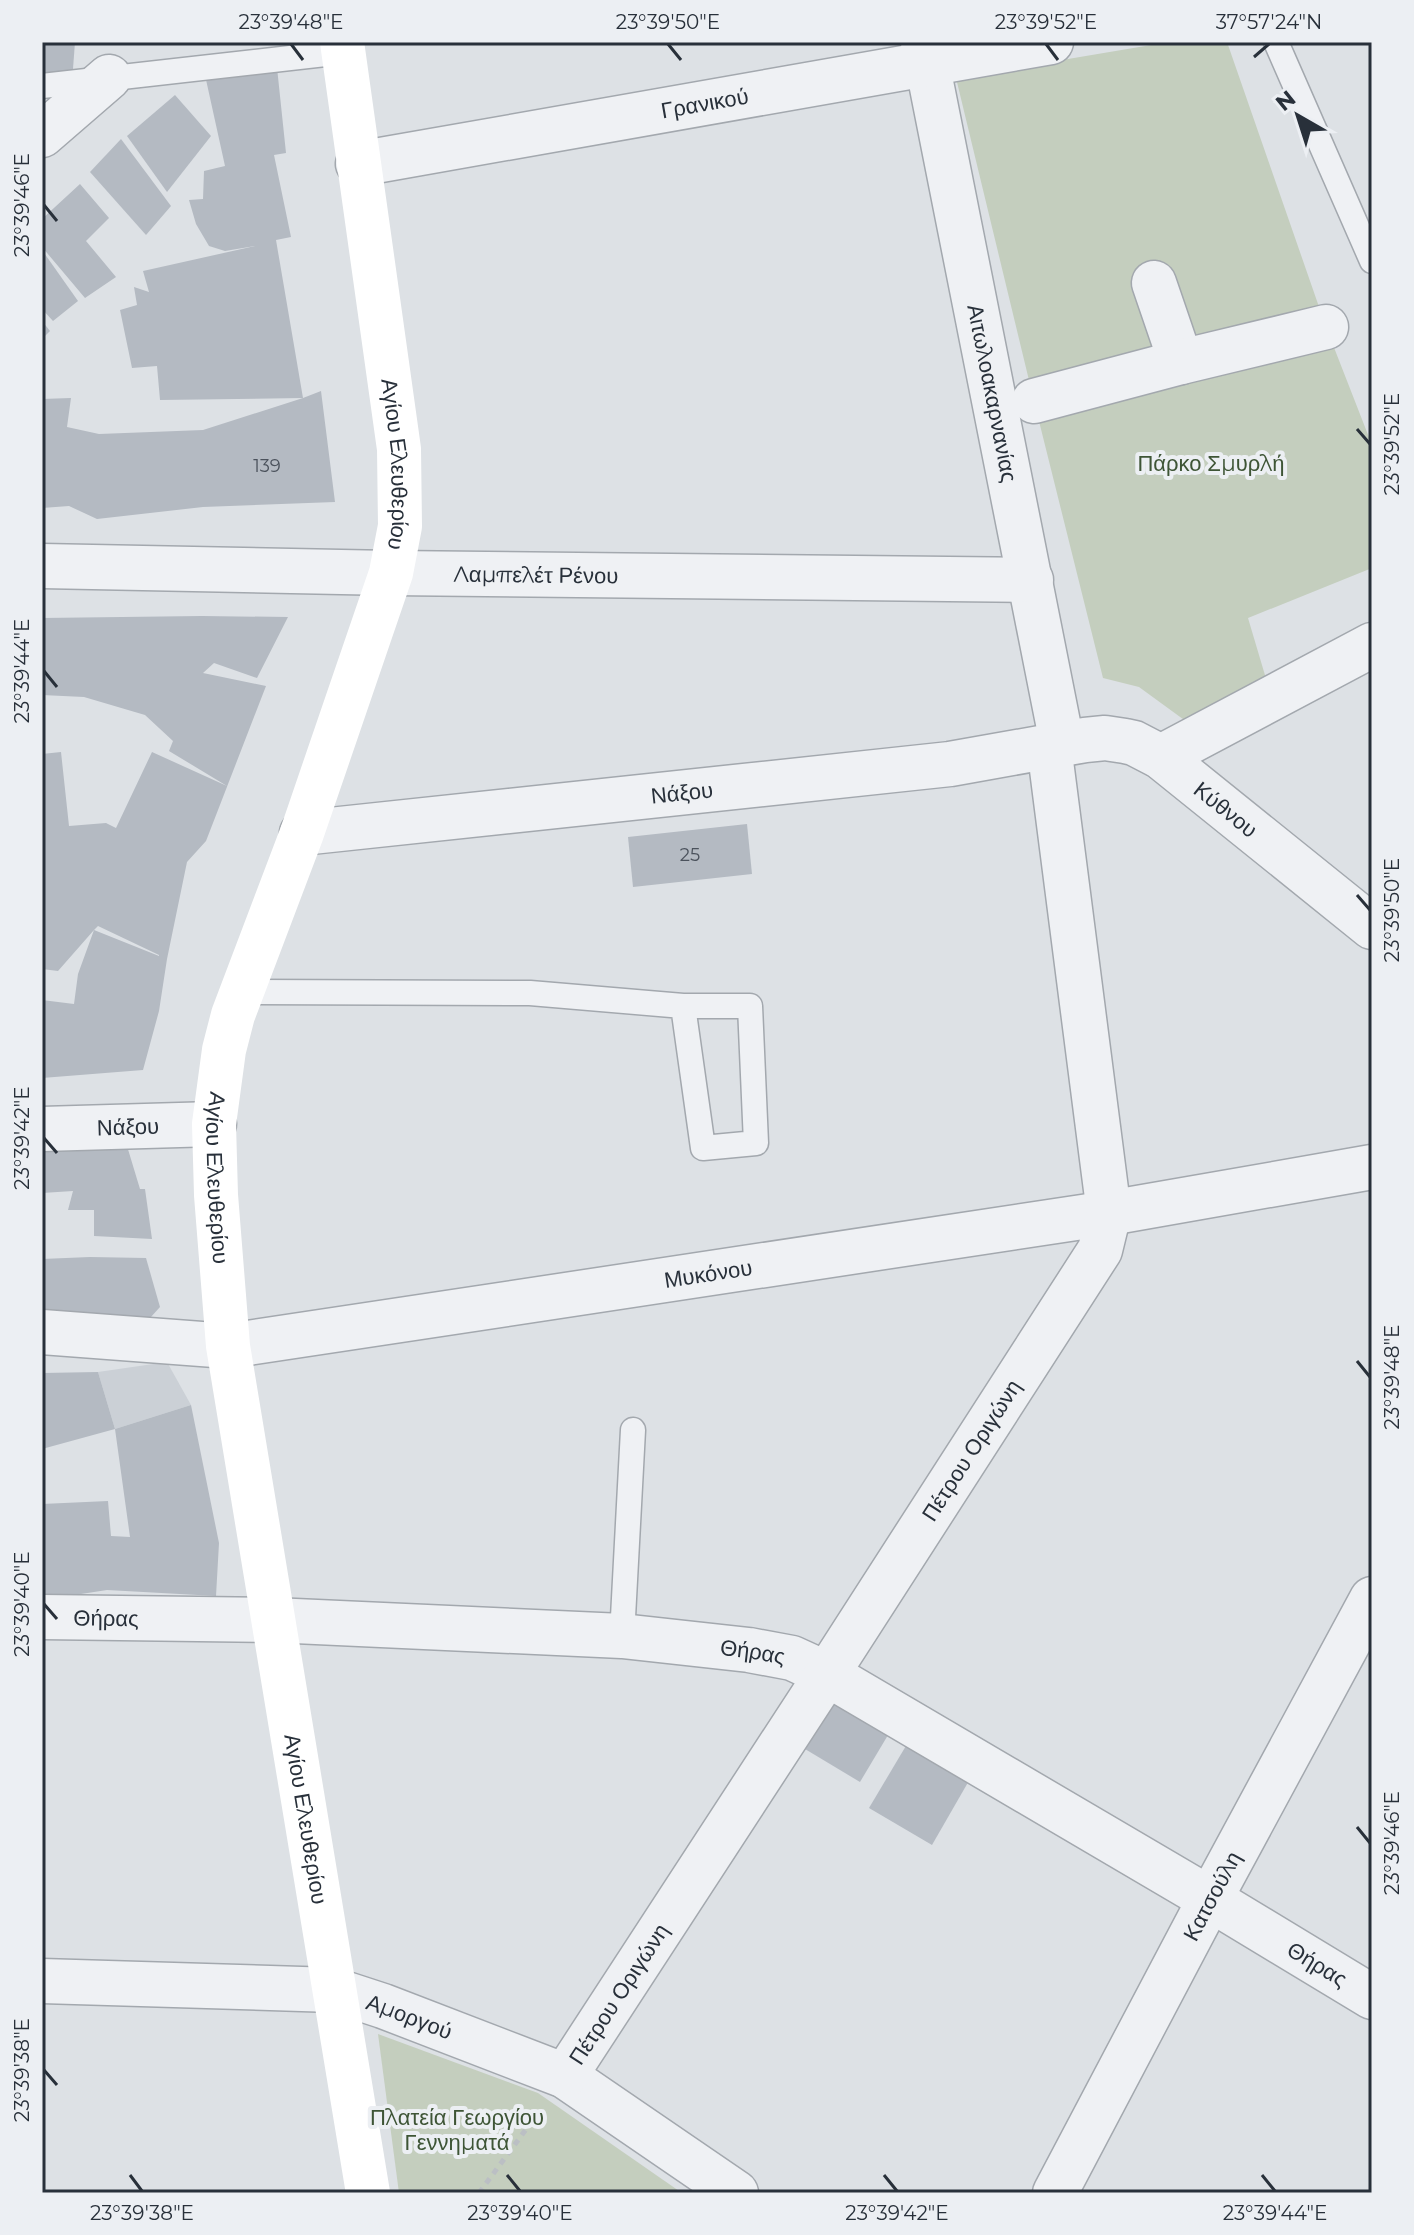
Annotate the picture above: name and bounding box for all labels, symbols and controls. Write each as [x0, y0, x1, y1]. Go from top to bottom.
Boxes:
text: 23°39'48"E [239, 10, 343, 34]
text: 23°39'50"E [616, 10, 720, 34]
text: 23°39'52"E [995, 10, 1097, 34]
text: 37°57'24"N [1216, 10, 1322, 34]
north arrow [1258, 76, 1338, 156]
street label: Γρανικού [659, 82, 750, 124]
text: N [1270, 85, 1301, 117]
text: 23°39'46"E [10, 153, 34, 257]
street label: Αιτωλοακαρνανίας [962, 302, 1023, 485]
street label: Αγίου Ελευθερίου [376, 377, 413, 552]
text: 23°39'52"E [1380, 393, 1404, 495]
park label: Πάρκο Σµυρλή [1137, 450, 1285, 477]
house number: 139 [253, 455, 281, 477]
street label: Λαμπελέτ Ρένου [453, 560, 618, 589]
text: 23°39'44"E [10, 619, 34, 723]
street label: Κύθνου [1188, 775, 1263, 843]
street label: Νάξου [650, 776, 714, 809]
house number: 25 [680, 844, 700, 866]
text: 23°39'50"E [1380, 858, 1404, 962]
text: 23°39'42"E [10, 1086, 34, 1190]
street label: Αγίου Ελευθερίου [200, 1090, 235, 1265]
street label: Νάξου [97, 1112, 159, 1141]
street label: Μυκόνου [662, 1254, 754, 1293]
text: 23°39'48"E [1380, 1325, 1404, 1429]
street label: Πέτρου Οριγώνη [916, 1374, 1027, 1526]
text: 23°39'40"E [10, 1551, 34, 1657]
street label: Θήρας [73, 1604, 139, 1632]
street label: Θήρας [719, 1633, 787, 1670]
street label: Αγίου Ελευθερίου [279, 1732, 334, 1906]
text: 23°39'46"E [1380, 1791, 1404, 1895]
street label: Κατσούλη [1177, 1846, 1247, 1945]
street label: Πέτρου Οριγώνη [563, 1918, 674, 2070]
street label: Θήρας [1282, 1935, 1352, 1992]
street label: Αμοργού [363, 1988, 456, 2045]
text: 23°39'38"E [10, 2018, 34, 2122]
park label: Πλατεία Γεωργίου Γεννηματά [370, 2104, 544, 2156]
text: 23°39'38"E [90, 2201, 194, 2225]
text: 23°39'40"E [467, 2201, 573, 2225]
text: 23°39'42"E [845, 2201, 949, 2225]
text: 23°39'44"E [1223, 2201, 1327, 2225]

